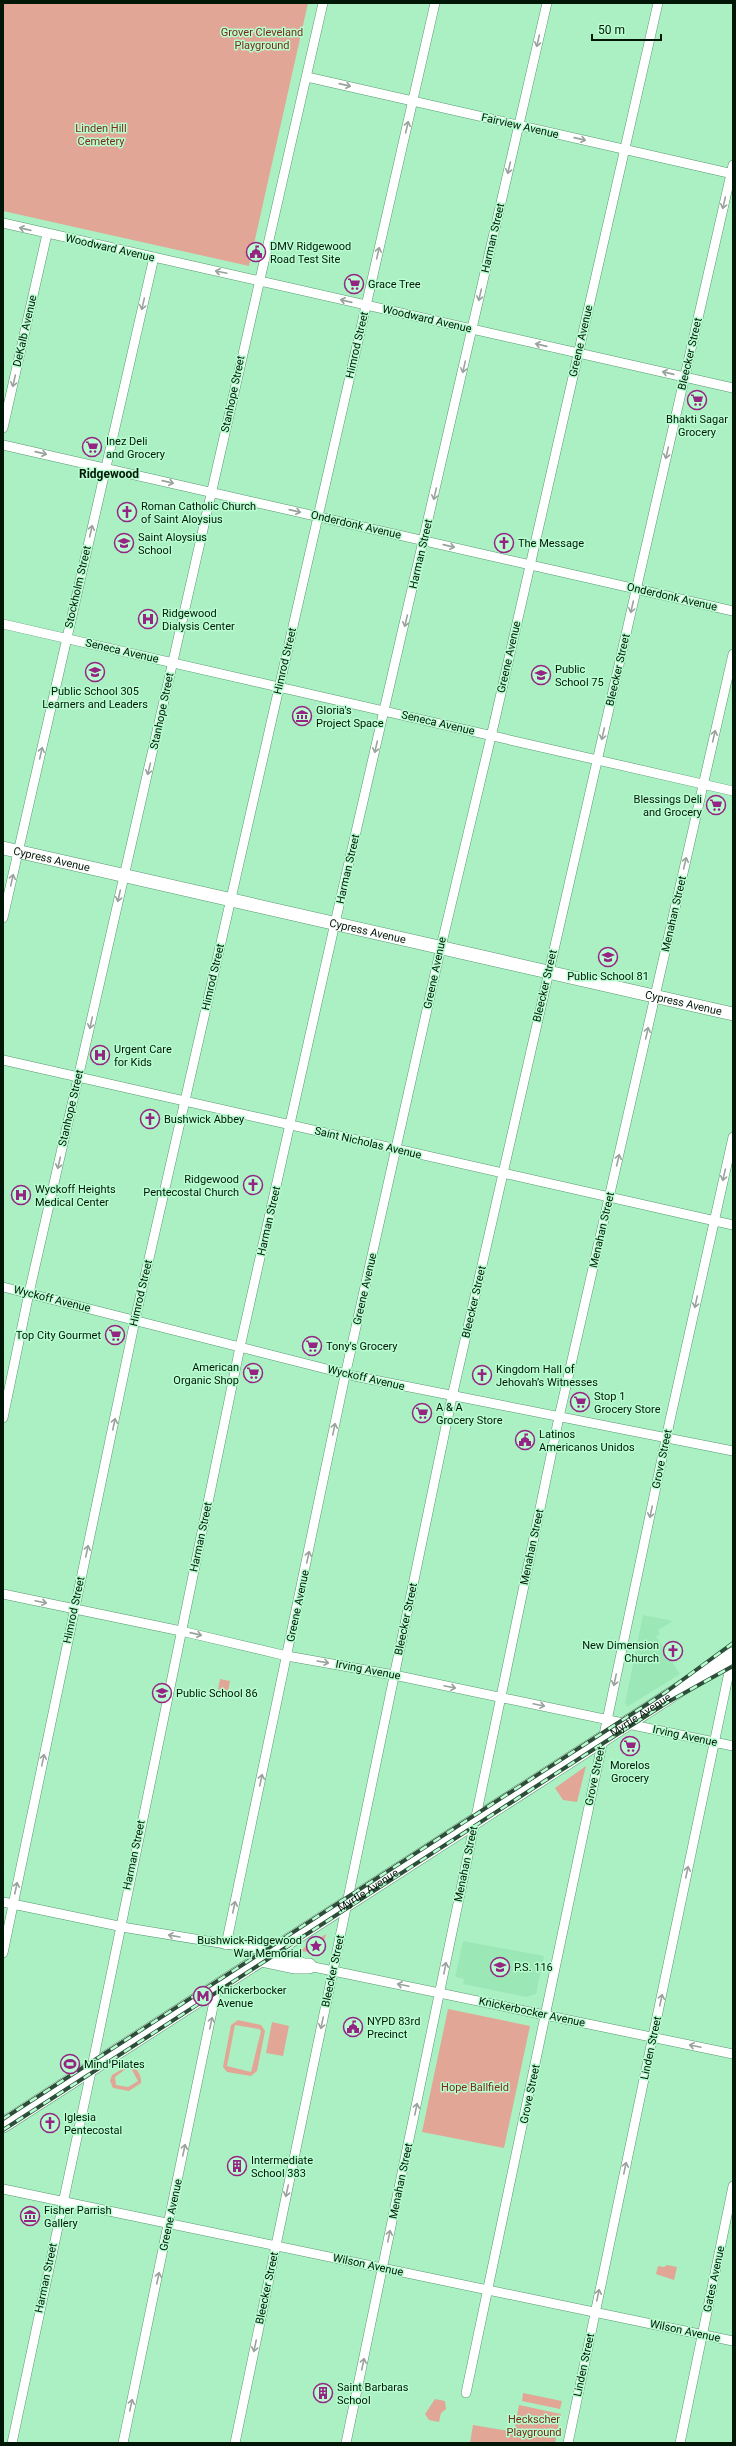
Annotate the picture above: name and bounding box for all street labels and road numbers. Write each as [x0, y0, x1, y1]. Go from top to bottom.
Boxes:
street label: Fairview Avenue [480, 111, 560, 141]
street label: Harman Street [479, 202, 507, 274]
street label: Woodward Avenue [64, 231, 156, 265]
street label: DeKalb Avenue [10, 294, 40, 368]
street label: Woodward Avenue [381, 302, 473, 336]
street label: Greene Avenue [566, 304, 596, 378]
street label: Himrod Street [343, 310, 371, 380]
street label: Bleecker Street [675, 316, 705, 391]
street label: Stanhope Street [219, 354, 248, 434]
street label: Onderdonk Avenue [310, 508, 403, 542]
street label: Harman Street [407, 518, 435, 590]
street label: Stockholm Street [62, 544, 94, 629]
street label: Onderdonk Avenue [626, 580, 719, 614]
street label: Greene Avenue [494, 620, 524, 694]
street label: Himrod Street [271, 626, 299, 696]
street label: Bleecker Street [603, 632, 633, 707]
street label: Seneca Avenue [84, 636, 160, 666]
street label: Stanhope Street [148, 671, 177, 751]
street label: Seneca Avenue [400, 708, 476, 738]
street label: Harman Street [334, 833, 362, 905]
street label: Cypress Avenue [12, 844, 91, 874]
street label: Menahan Street [659, 874, 689, 953]
street label: Cypress Avenue [328, 916, 407, 946]
street label: Greene Avenue [421, 936, 449, 1010]
street label: Himrod Street [199, 942, 227, 1012]
street label: Bleecker Street [530, 948, 560, 1023]
street label: Cypress Avenue [644, 988, 723, 1018]
street label: Stanhope Street [56, 1068, 86, 1148]
street label: Saint Nicholas Avenue [313, 1124, 423, 1162]
street label: Harman Street [255, 1185, 283, 1257]
street label: Menahan Street [587, 1190, 617, 1269]
street label: Greene Avenue [350, 1252, 380, 1326]
street label: Himrod Street [127, 1258, 155, 1328]
street label: Bleecker Street [459, 1264, 489, 1339]
street label: Wyckoff Avenue [12, 1283, 92, 1315]
street label: Wyckoff Avenue [326, 1363, 406, 1393]
street label: Grove Street [649, 1428, 675, 1490]
street label: Harman Street [187, 1501, 215, 1573]
street label: Menahan Street [518, 1507, 546, 1586]
street label: Greene Avenue [284, 1569, 312, 1643]
street label: Himrod Street [61, 1575, 88, 1645]
street label: Bleecker Street [392, 1581, 420, 1656]
street label: Irving Avenue [334, 1657, 402, 1683]
street label: Myrtle Avenue [607, 1690, 673, 1739]
street label: Irving Avenue [651, 1723, 719, 1749]
street label: Grove Street [582, 1745, 608, 1807]
street label: Harman Street [120, 1819, 148, 1891]
street label: Menahan Street [452, 1824, 480, 1903]
street label: Myrtle Avenue [335, 1866, 401, 1914]
street label: Bleecker Street [319, 1933, 347, 2008]
street label: Knickerbocker Avenue [478, 1994, 586, 2030]
street label: Linden Street [638, 2015, 664, 2081]
street label: Grove Street [517, 2063, 543, 2125]
street label: Menahan Street [387, 2141, 415, 2220]
street label: Greene Avenue [157, 2178, 185, 2252]
street label: Harman Street [32, 2242, 60, 2314]
street label: Gates Avenue [701, 2245, 727, 2313]
street label: Bleecker Street [253, 2250, 281, 2325]
street label: Wilson Avenue [332, 2251, 405, 2279]
street label: Wilson Avenue [649, 2317, 722, 2345]
street label: Linden Street [571, 2332, 597, 2398]

